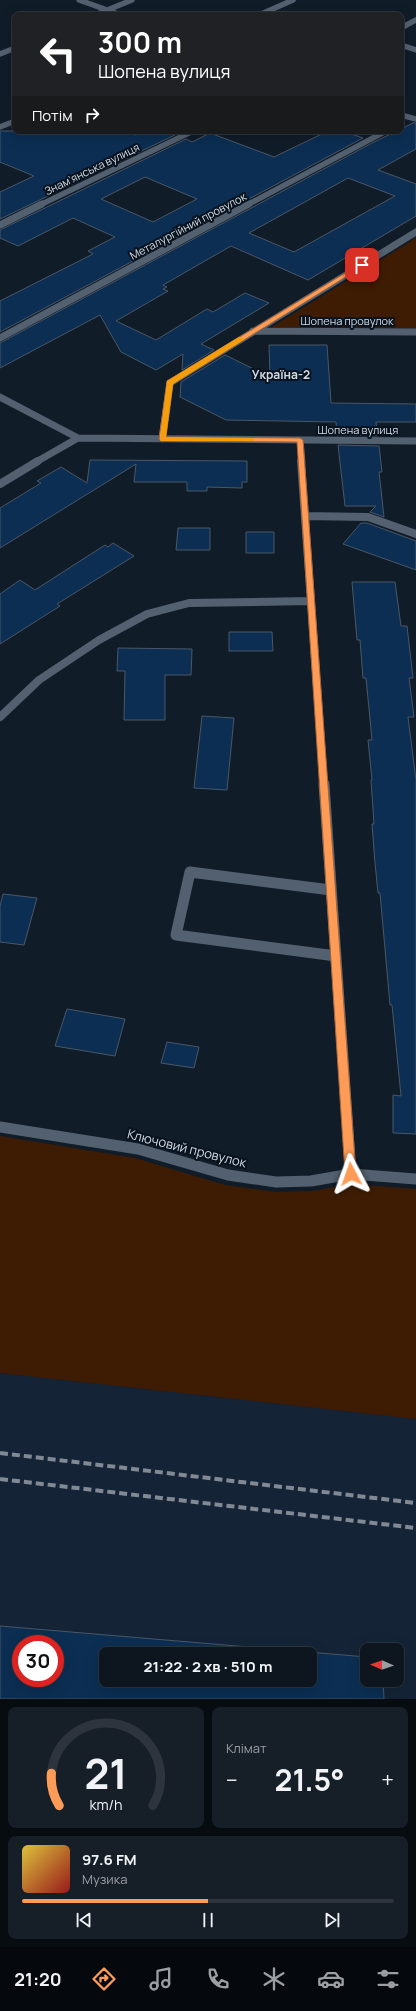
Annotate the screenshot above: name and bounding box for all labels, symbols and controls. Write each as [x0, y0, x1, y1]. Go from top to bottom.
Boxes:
text: 300 m [98, 23, 182, 61]
icon: left [32, 28, 84, 80]
text: Шопена вулиця [98, 59, 230, 83]
icon: right [81, 104, 103, 126]
text: Потім [32, 105, 73, 126]
street label: Знам’янська вулиця [42, 139, 142, 198]
street label: Металургійний провулок [127, 188, 249, 263]
pin [345, 248, 379, 282]
icon: arrive [351, 254, 373, 276]
street label: Шопена провулок [300, 313, 394, 328]
district label: Україна-2 [252, 366, 310, 383]
street label: Шопена вулиця [318, 422, 398, 437]
street label: Ключовий провулок [126, 1125, 249, 1172]
position arrow [330, 1153, 372, 1195]
speed limit sign: 30 [12, 1635, 64, 1687]
north arrow [360, 1643, 404, 1687]
map controls [360, 1643, 404, 1687]
text: 21:22 · 2 хв · 510 m [144, 1656, 272, 1677]
text: Клімат [226, 1739, 267, 1757]
text: 21 [85, 1744, 128, 1800]
text: 21.5° [275, 1759, 345, 1800]
text: − [226, 1765, 238, 1795]
text: + [381, 1765, 394, 1795]
text: km/h [89, 1794, 123, 1813]
text: 97.6 FM [82, 1849, 137, 1870]
text: Музика [82, 1870, 127, 1888]
icon: previous [73, 1909, 95, 1931]
icon: pause [197, 1909, 219, 1931]
icon: next [321, 1909, 343, 1931]
icon: directions [90, 1965, 118, 1993]
icon: music [147, 1965, 175, 1993]
icon: phone [204, 1965, 232, 1993]
icon: climate [260, 1965, 288, 1993]
icon: car [317, 1965, 345, 1993]
icon: filters [374, 1965, 402, 1993]
text: 21:20 [14, 1967, 62, 1991]

